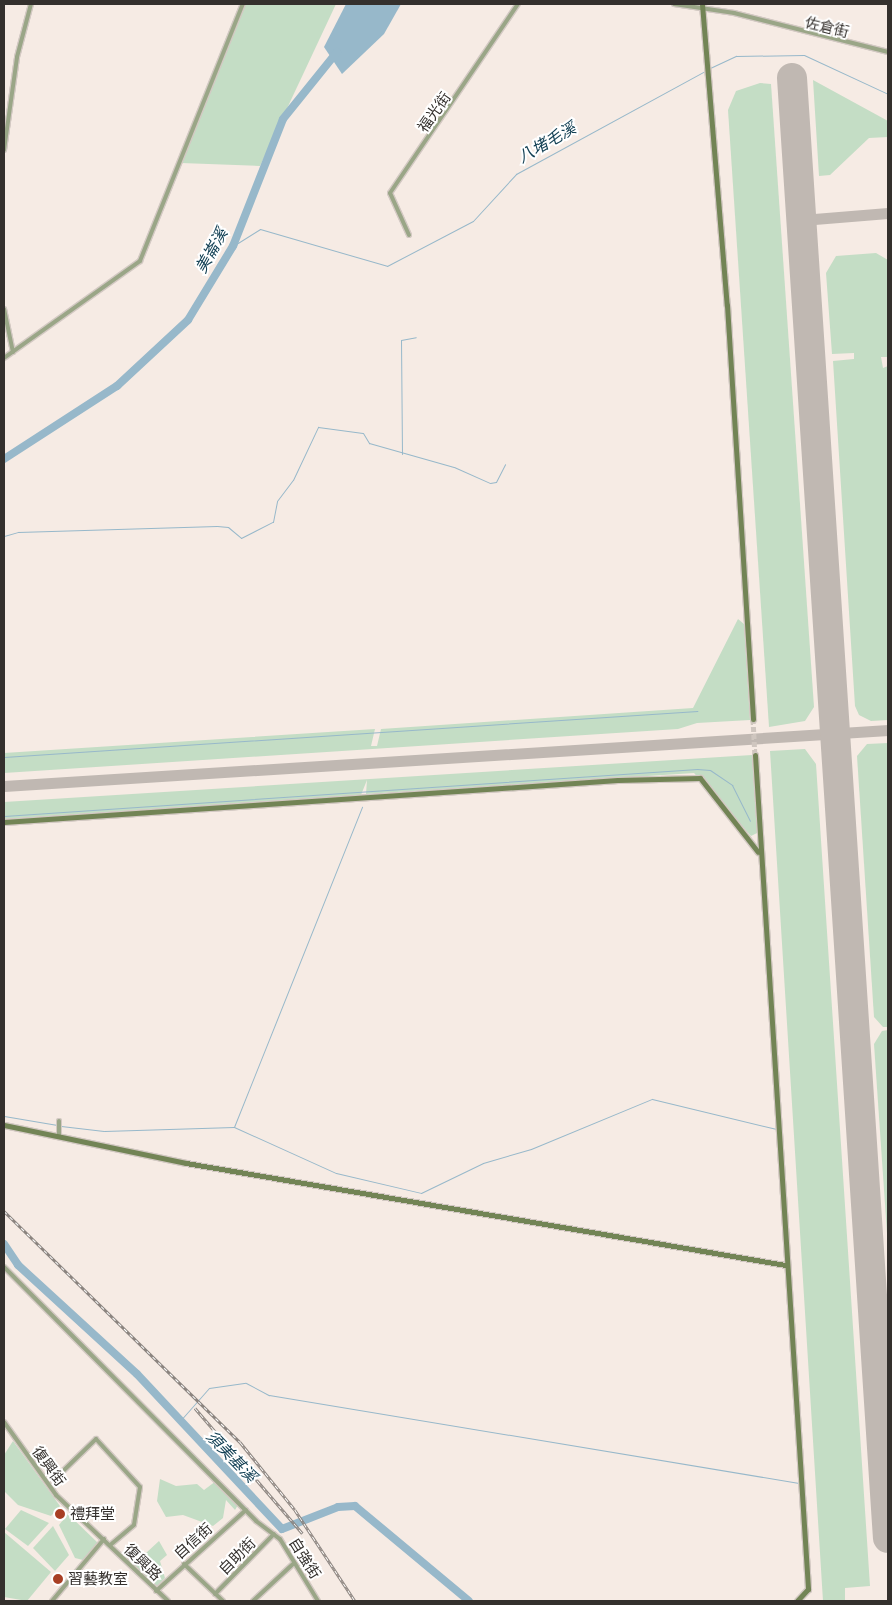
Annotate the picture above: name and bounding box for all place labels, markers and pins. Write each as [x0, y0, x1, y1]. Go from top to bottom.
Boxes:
place label: 禮拜堂 [70, 1505, 115, 1523]
marker: 禮拜堂 [54, 1508, 66, 1520]
place label: 習藝教室 [68, 1570, 128, 1588]
marker: 習藝教室 [52, 1573, 64, 1585]

